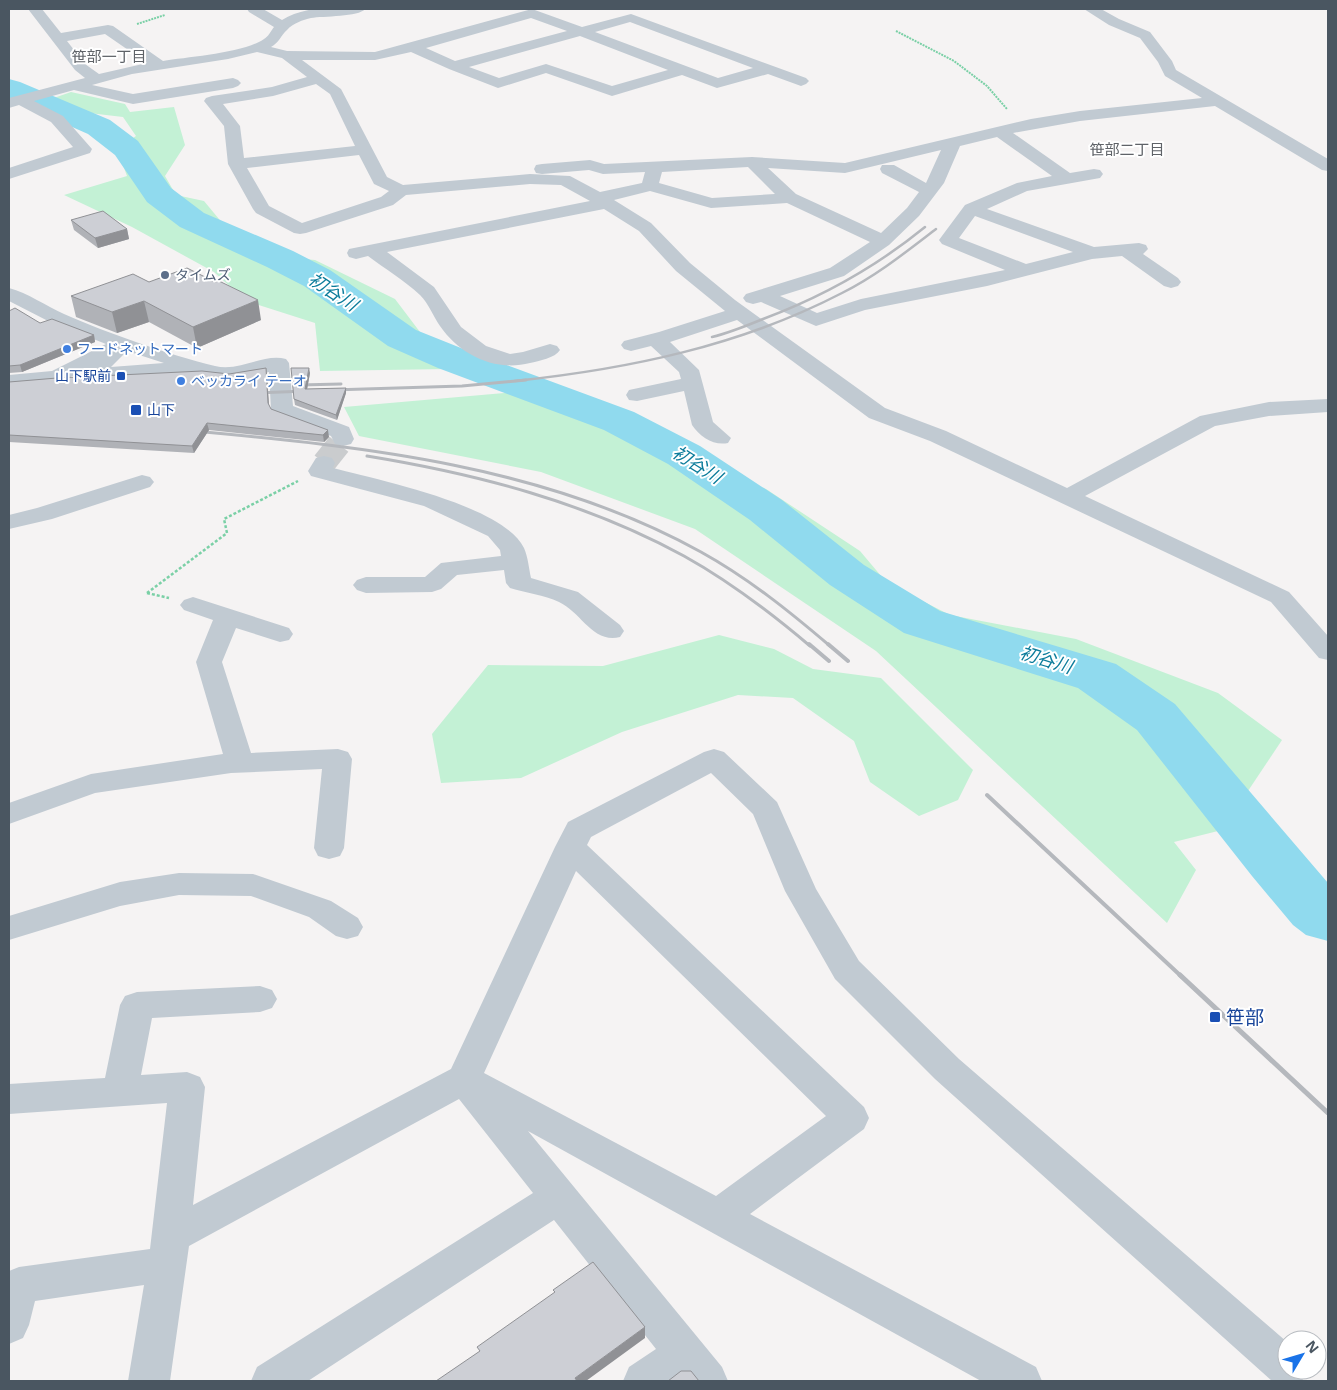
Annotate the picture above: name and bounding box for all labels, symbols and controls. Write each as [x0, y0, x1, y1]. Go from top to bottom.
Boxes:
district label: 笹部一丁目 [71, 46, 147, 66]
district label: 笹部二丁目 [1089, 139, 1165, 159]
place label: タイムズ [175, 265, 231, 284]
water label: 初谷川 [304, 266, 364, 317]
marker: タイムズ [159, 269, 171, 281]
place label: フードネットマート [77, 339, 203, 358]
marker: フードネットマート [61, 343, 73, 355]
place label: 山下駅前 [55, 366, 111, 385]
marker: 山下駅前 [115, 370, 127, 382]
place label: ベッカライ テーオ [191, 371, 307, 390]
marker: ベッカライ テーオ [175, 375, 187, 387]
place label: 山下 [147, 400, 175, 419]
marker: 山下 [129, 403, 143, 417]
water label: 初谷川 [668, 440, 728, 490]
water label: 初谷川 [1017, 640, 1078, 679]
place label: 笹部 [1226, 1004, 1264, 1030]
marker: 笹部 [1208, 1010, 1222, 1024]
north arrow [1277, 1330, 1327, 1380]
text: N [1302, 1336, 1324, 1357]

